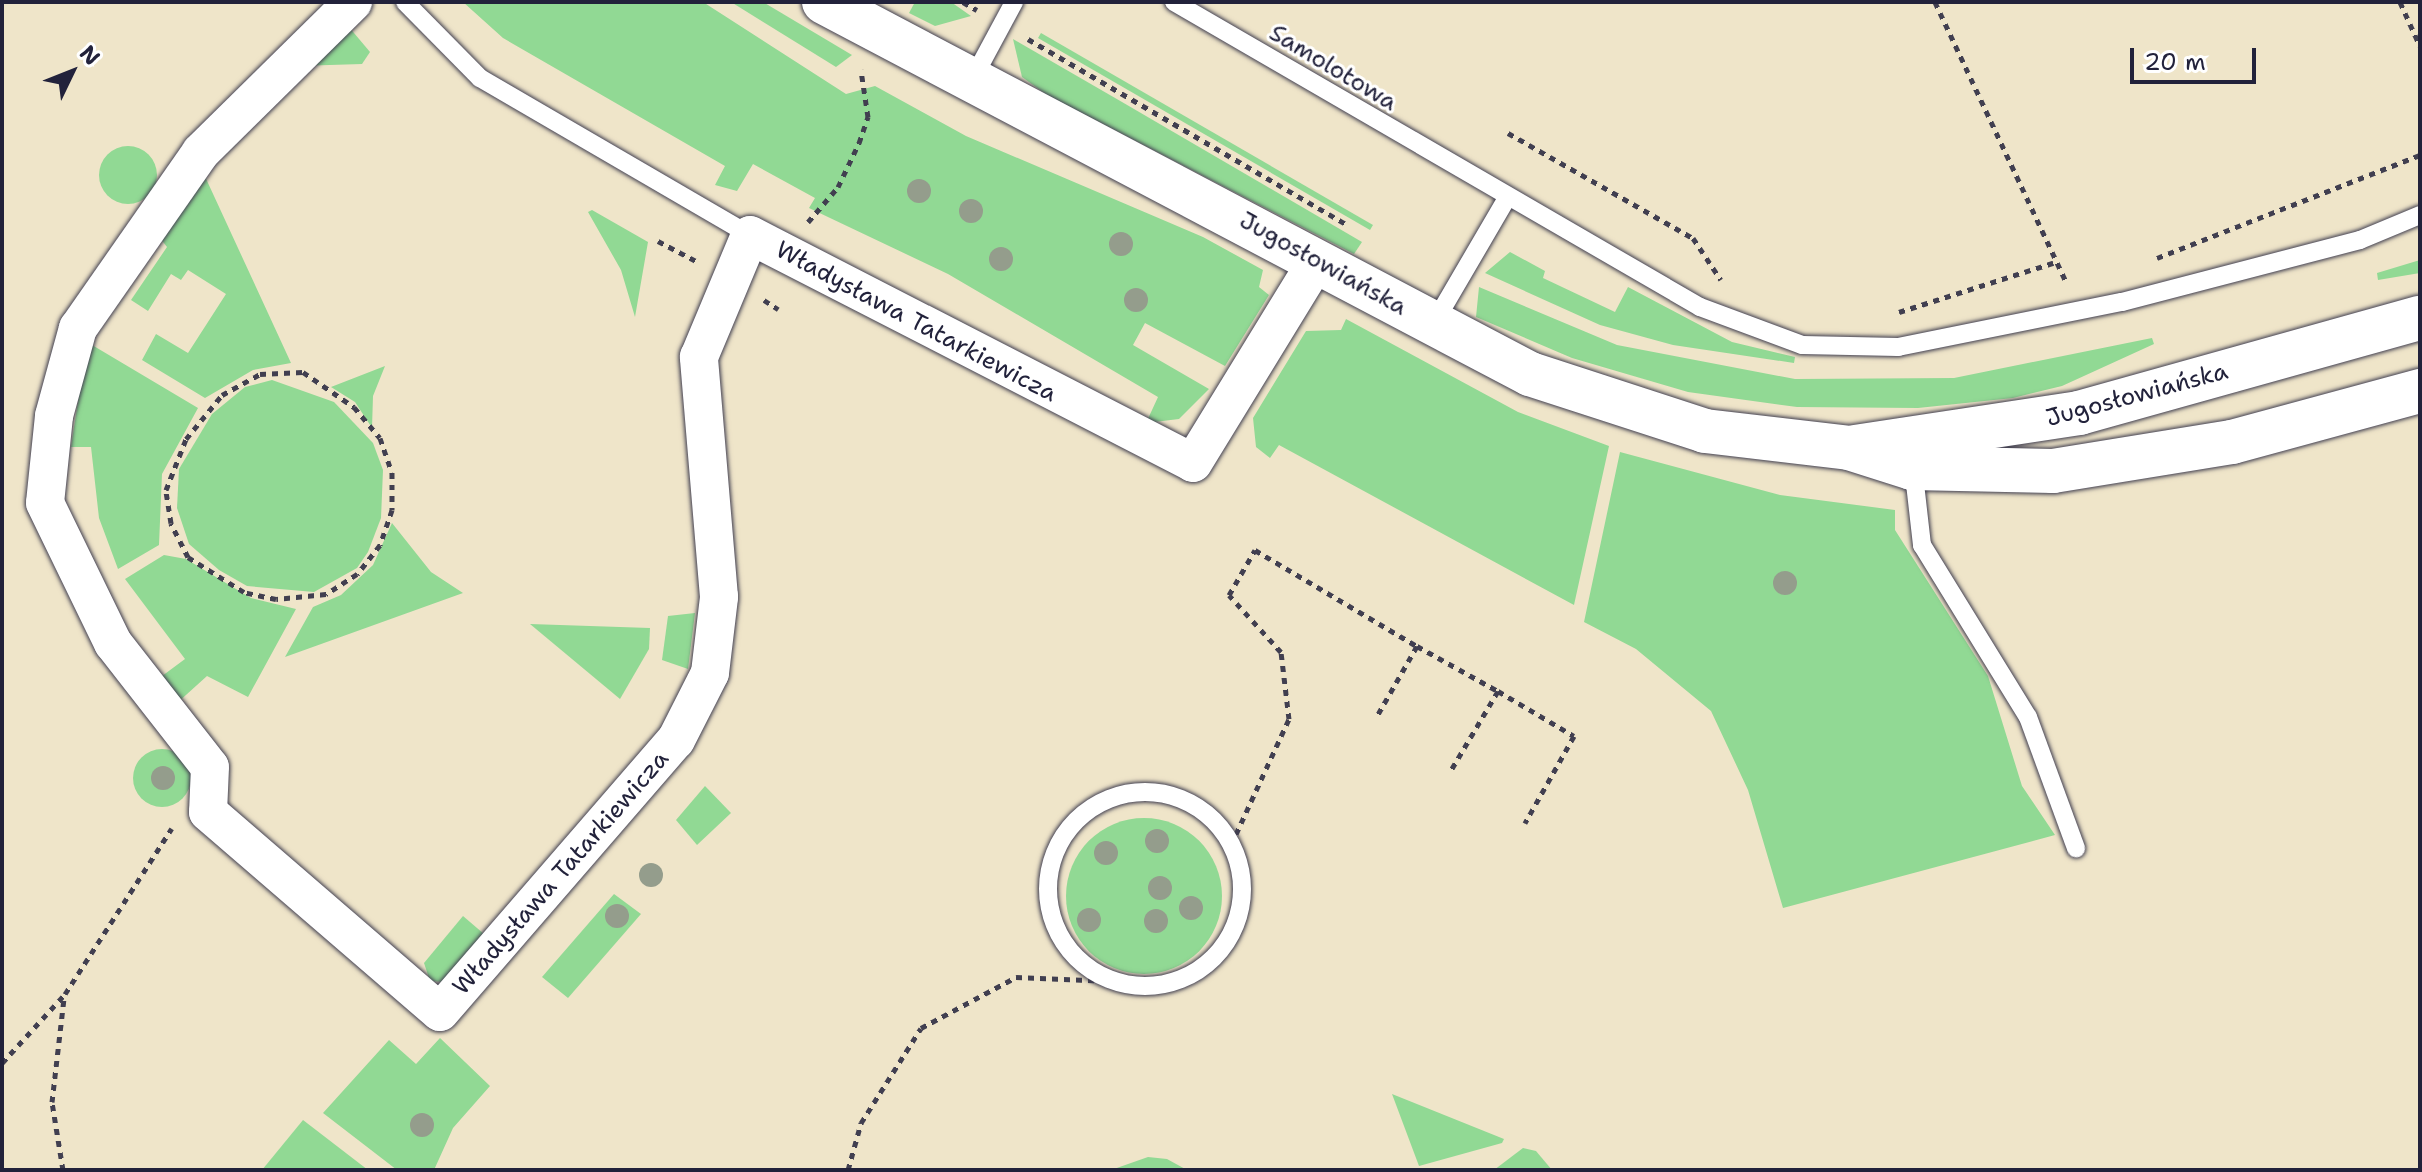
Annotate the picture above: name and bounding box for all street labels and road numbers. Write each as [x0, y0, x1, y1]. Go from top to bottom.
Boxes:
street label: Samolotowa [1264, 19, 1402, 117]
street label: Jugosłowiańska [1234, 206, 1412, 322]
street label: Władysława Tatarkiewicza [771, 236, 1061, 408]
street label: Jugosłowiańska [2043, 357, 2231, 433]
street label: Władysława Tatarkiewicza [447, 745, 675, 1001]

